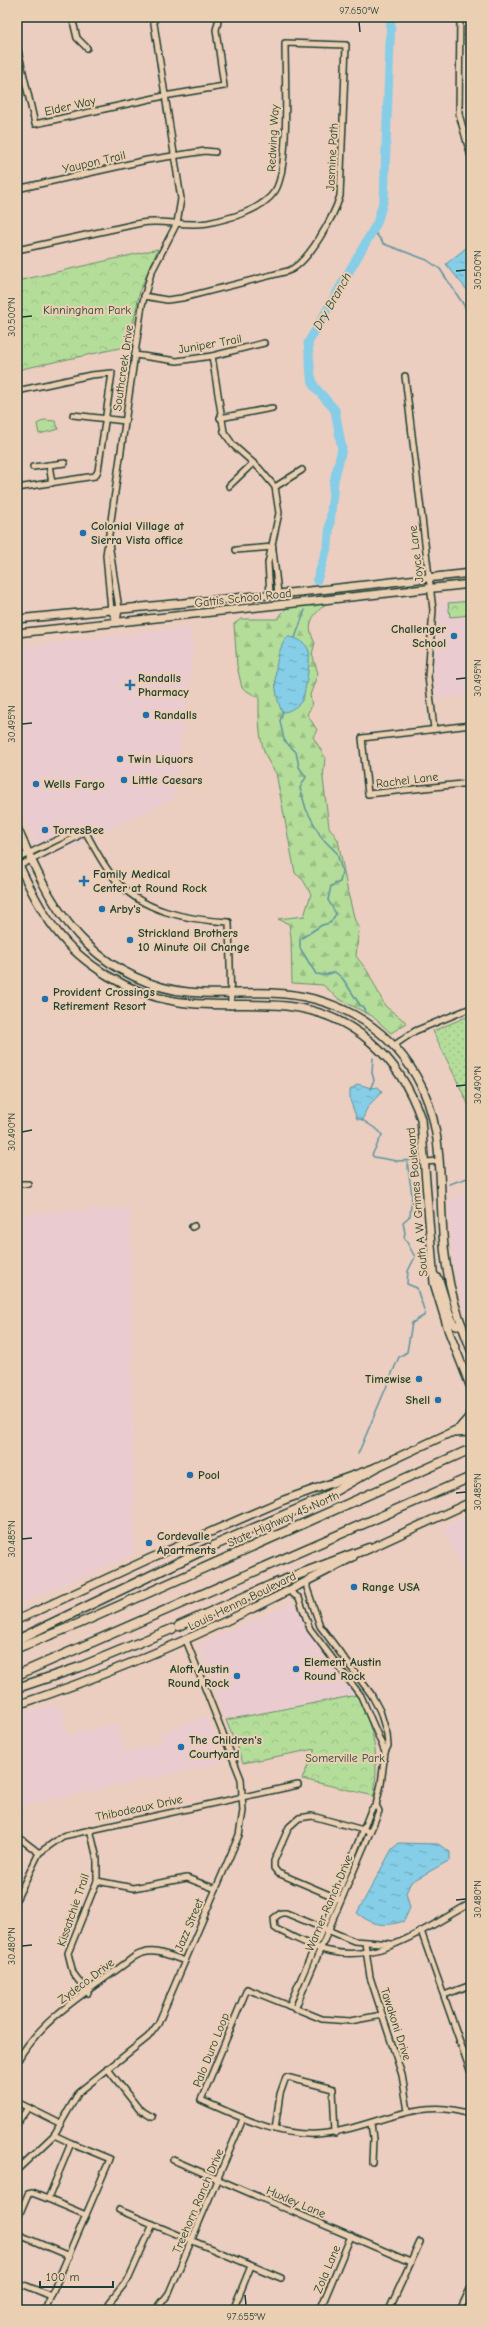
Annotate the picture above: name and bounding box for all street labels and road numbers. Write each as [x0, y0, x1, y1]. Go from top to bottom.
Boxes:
street label: Elder Way [43, 93, 98, 119]
street label: Redwing Way [264, 103, 282, 172]
street label: Jasmine Path [323, 123, 341, 191]
street label: Yaupon Trail [61, 148, 127, 176]
street label: Southcreek Drive [110, 324, 136, 412]
street label: Juniper Trail [177, 332, 243, 356]
street label: Joyce Lane [406, 525, 426, 583]
street label: Gattis School Road [194, 586, 292, 610]
street label: Rachel Lane [375, 769, 439, 791]
street label: South A W Grimes Boulevard [404, 1127, 430, 1277]
street label: State Highway 45 North [225, 1488, 341, 1550]
street label: Louis Henna Boulevard [186, 1569, 298, 1633]
street label: Thibodeaux Drive [94, 1792, 184, 1824]
street label: Warner Ranch Drive [302, 1852, 356, 1954]
street label: Kissatchie Trail [54, 1872, 92, 1948]
street label: Jazz Street [172, 1896, 207, 1954]
street label: Zydeco Drive [55, 1955, 117, 2007]
street label: Tawakoni Drive [378, 1986, 414, 2062]
street label: Palo Duro Loop [190, 2011, 232, 2089]
street label: Treehorn Ranch Drive [169, 2146, 227, 2256]
street label: Huxley Lane [264, 2183, 328, 2221]
street label: Zola Lane [311, 2243, 343, 2295]

